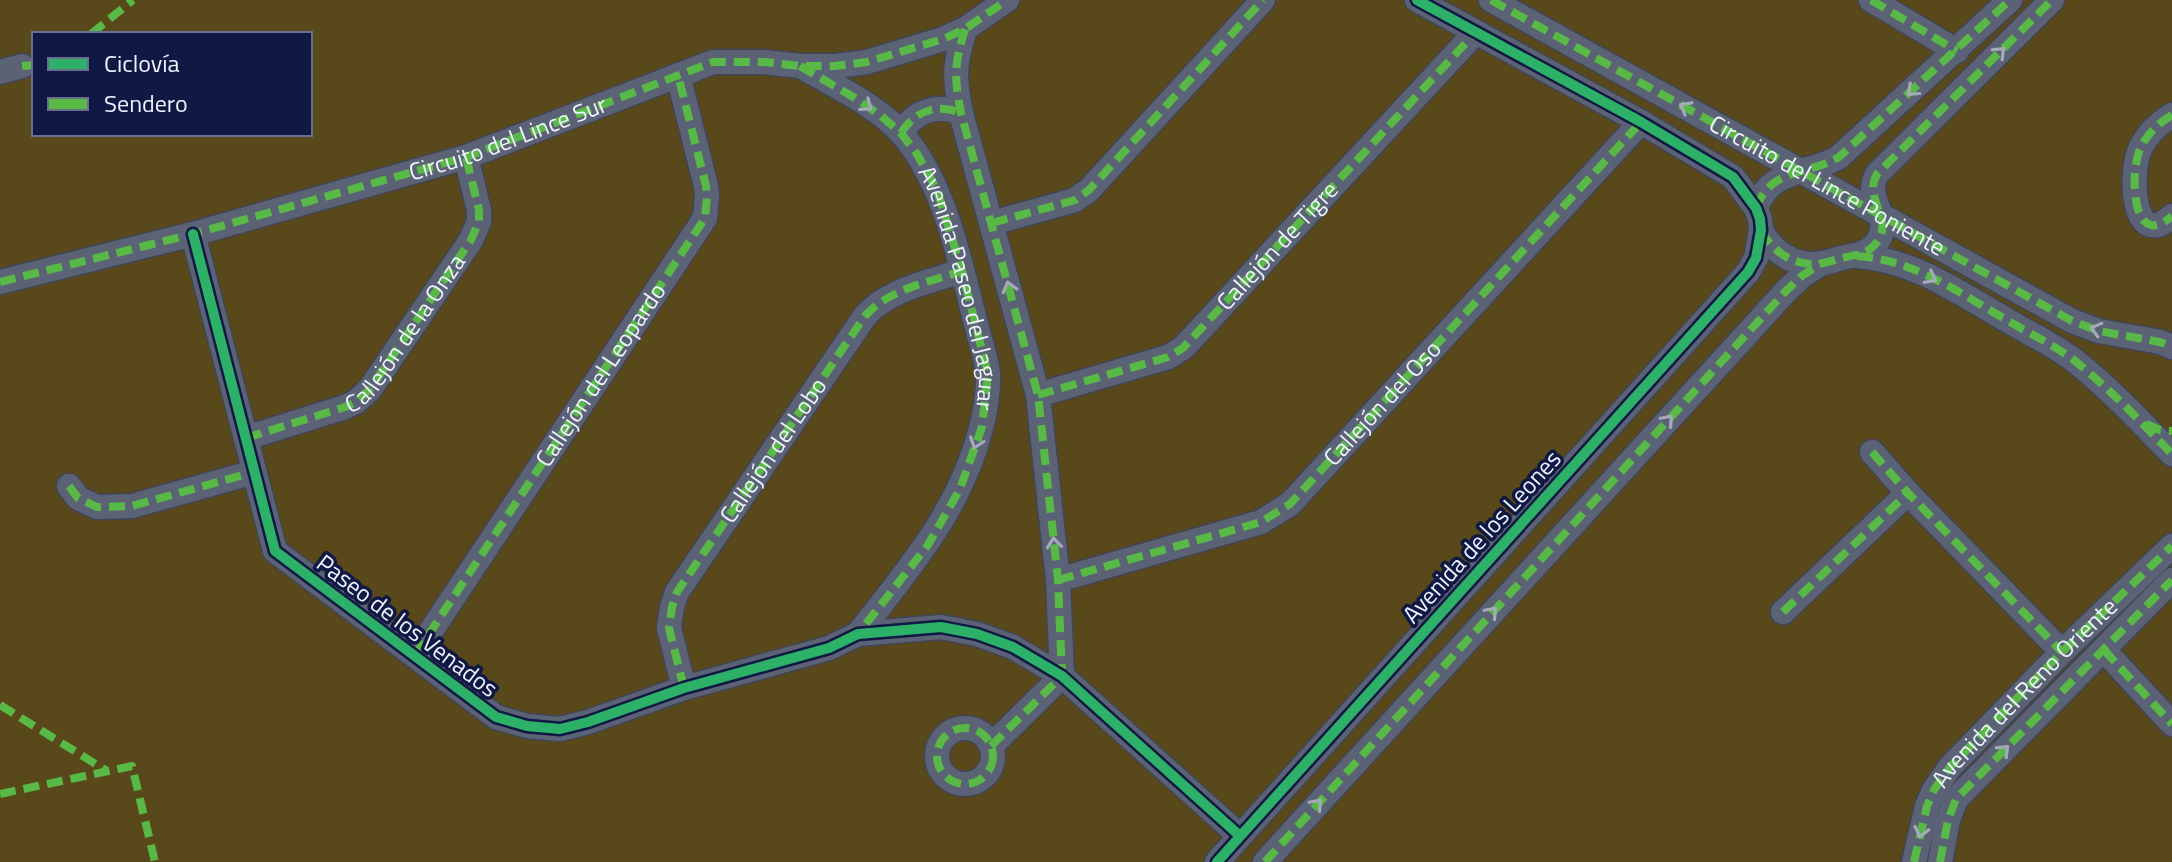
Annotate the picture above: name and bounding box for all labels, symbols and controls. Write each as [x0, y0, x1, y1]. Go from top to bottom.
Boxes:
legend [32, 32, 312, 136]
text: Ciclovía [104, 45, 180, 81]
one-way arrow [1991, 46, 2005, 61]
one-way arrow [1907, 82, 1922, 96]
text: Sendero [104, 85, 188, 121]
street label: Circuito del Lince Sur [404, 86, 612, 189]
one-way arrow [859, 96, 873, 111]
one-way arrow [1679, 101, 1693, 117]
street label: Circuito del Lince Poniente [1703, 105, 1952, 265]
street label: Avenida Paseo del Jaguar [910, 158, 1007, 412]
street label: Callejón de Tigre [1208, 173, 1346, 318]
street label: Callejón de la Onza [339, 246, 474, 422]
one-way arrow [1922, 268, 1937, 283]
street label: Callejón del Leopardo [526, 275, 674, 474]
one-way arrow [1002, 281, 1018, 295]
one-way arrow [2090, 322, 2104, 338]
street label: Callejón del Oso [1314, 332, 1449, 474]
street label: Callejón del Lobo [710, 370, 835, 530]
one-way arrow [1658, 415, 1672, 430]
one-way arrow [970, 435, 986, 449]
street label: Avenida de los Leones [1393, 442, 1569, 631]
one-way arrow [1046, 536, 1063, 549]
street label: Paseo de los Venados [309, 545, 506, 705]
street label: Avenida del Reno Oriente [1922, 589, 2125, 795]
one-way arrow [1483, 607, 1498, 621]
one-way arrow [1995, 745, 2009, 759]
one-way arrow [1307, 799, 1322, 813]
one-way arrow [1913, 825, 1930, 839]

